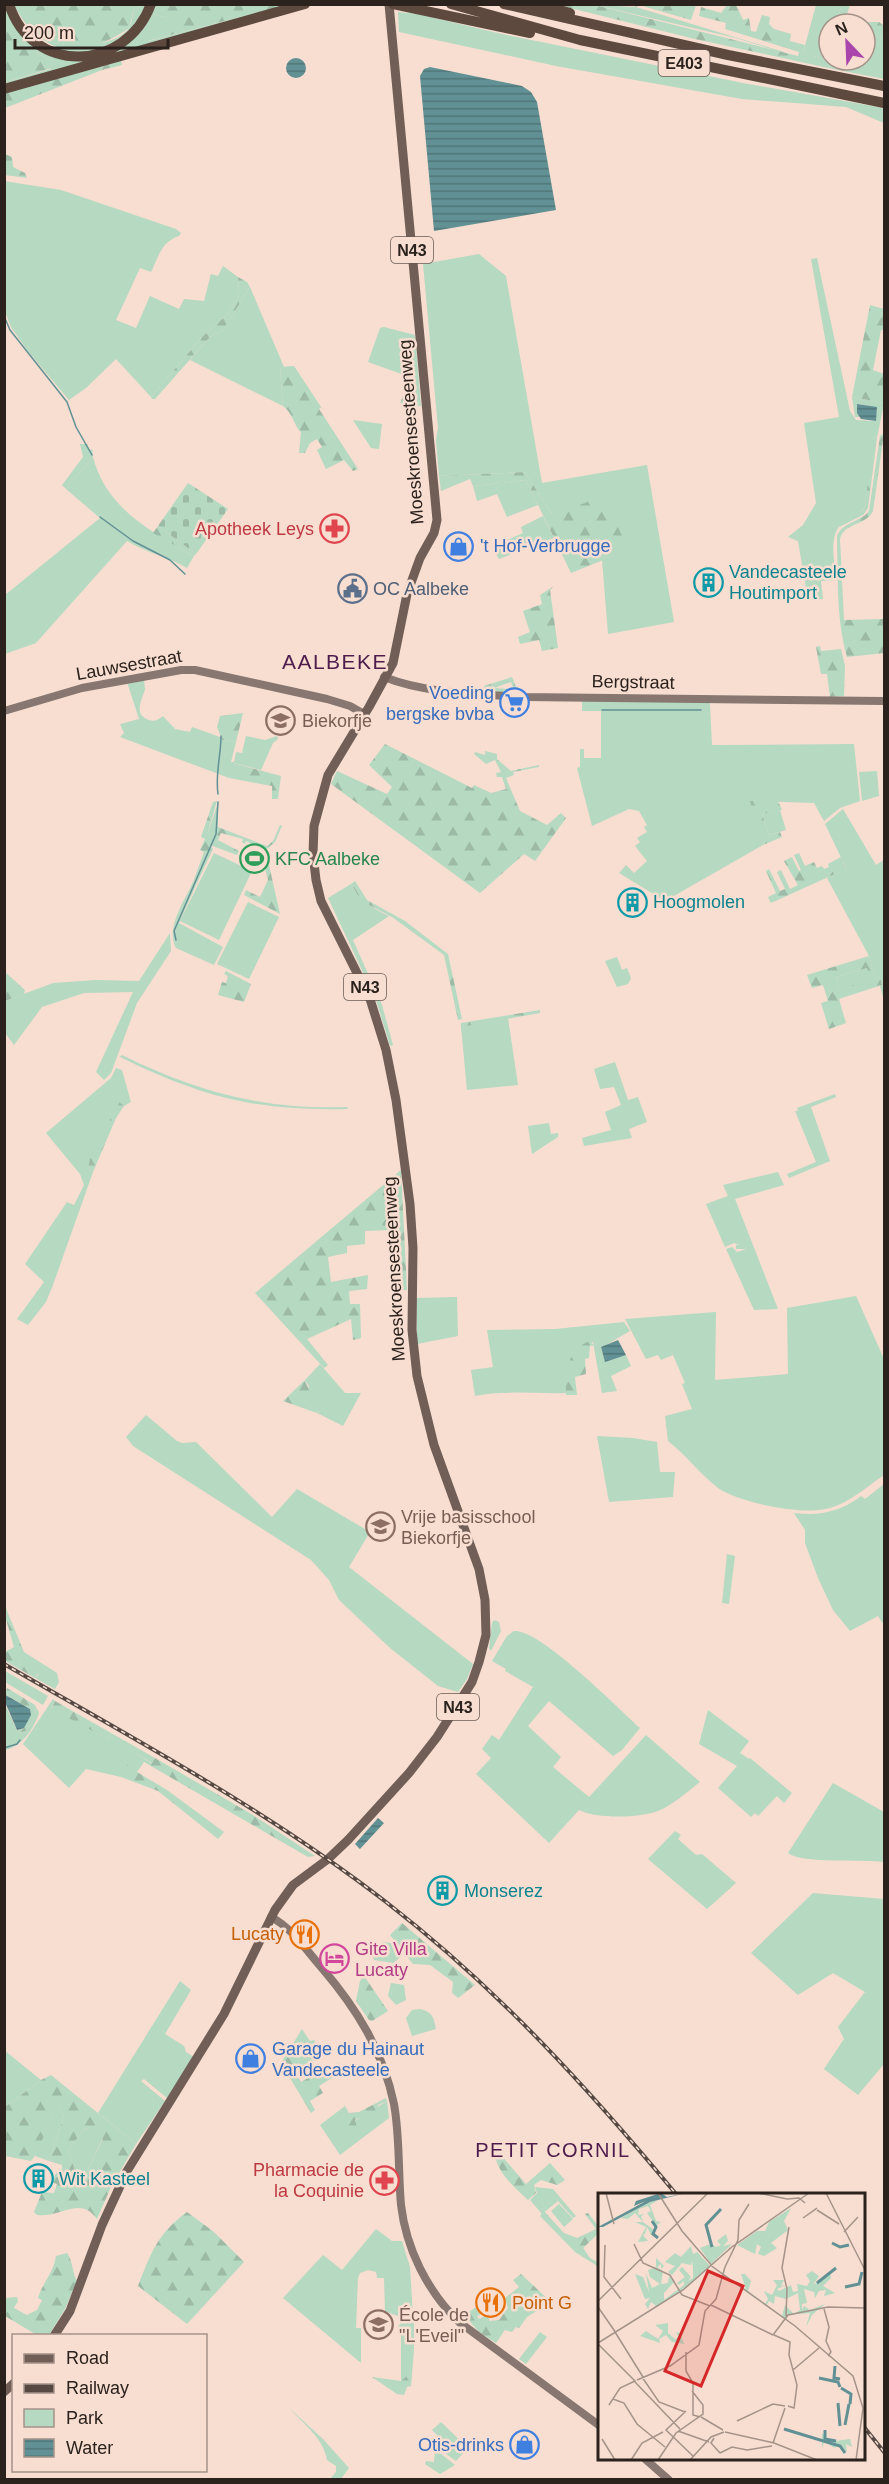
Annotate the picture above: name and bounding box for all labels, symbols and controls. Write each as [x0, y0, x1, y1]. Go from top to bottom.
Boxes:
scale bar [15, 12, 168, 50]
north arrow [817, 12, 877, 72]
text: N [833, 19, 850, 39]
text: 200 m [24, 23, 74, 43]
road number: E403 [658, 50, 710, 76]
road number: N43 [391, 237, 433, 263]
street label: Moeskroensesteenweg [395, 339, 427, 525]
pharmacy icon: Apotheek Leys [319, 513, 351, 545]
place label: Apotheek Leys [195, 519, 314, 539]
shop icon: 't Hof-Verbrugge [443, 530, 475, 562]
place label: 't Hof-Verbrugge [480, 536, 611, 556]
place label: Vandecasteele Houtimport [729, 562, 847, 603]
building icon: Vandecasteele Houtimport [692, 566, 724, 598]
public building icon: OC Aalbeke [336, 573, 368, 605]
place label: OC Aalbeke [373, 579, 469, 599]
street label: Lauwsestraat [75, 646, 183, 684]
district label: AALBEKE [282, 650, 388, 673]
street label: Bergstraat [591, 671, 675, 693]
place label: Voeding bergske bvba [386, 683, 495, 724]
supermarket icon: Voeding bergske bvba [499, 687, 531, 719]
school or university icon: Biekorfje [265, 705, 297, 737]
place label: Biekorfje [302, 711, 372, 731]
sports icon: KFC Aalbeke [238, 843, 270, 875]
place label: KFC Aalbeke [275, 849, 380, 869]
building icon: Hoogmolen [616, 886, 648, 918]
place label: Hoogmolen [653, 892, 745, 912]
road number: N43 [344, 974, 386, 1000]
street label: Moeskroensesteenweg [379, 1176, 409, 1362]
place label: Vrije basisschool Biekorfje [401, 1507, 535, 1548]
school or university icon: Vrije basisschool Biekorfje [364, 1511, 396, 1543]
road number: N43 [437, 1694, 479, 1720]
building icon: Monserez [427, 1875, 459, 1907]
place label: Monserez [464, 1881, 543, 1901]
restaurant icon: Lucaty [289, 1918, 321, 1950]
place label: Lucaty [231, 1924, 284, 1944]
place label: Gite Villa Lucaty [355, 1939, 428, 1980]
hotel icon: Gite Villa Lucaty [318, 1943, 350, 1975]
place label: Garage du Hainaut Vandecasteele [272, 2039, 424, 2080]
shop icon: Garage du Hainaut Vandecasteele [235, 2043, 267, 2075]
district label: PETIT CORNIL [475, 2139, 631, 2161]
place label: Pharmacie de la Coquinie [253, 2160, 364, 2201]
building icon: Wit Kasteel [22, 2163, 54, 2195]
pharmacy icon: Pharmacie de la Coquinie [369, 2164, 401, 2196]
place label: Wit Kasteel [59, 2169, 150, 2189]
inset map [598, 2193, 865, 2460]
restaurant icon: Point G [475, 2287, 507, 2319]
place label: Point G [512, 2293, 572, 2313]
place label: École de "L'Eveil" [399, 2305, 469, 2346]
school or university icon: École de "L'Eveil" [362, 2309, 394, 2341]
legend [12, 2334, 207, 2472]
text: Road [66, 2348, 109, 2368]
text: Railway [66, 2378, 129, 2398]
text: Park [66, 2408, 104, 2428]
shop icon: Otis-drinks [509, 2429, 541, 2461]
place label: Otis-drinks [418, 2435, 504, 2455]
text: Water [66, 2438, 113, 2458]

